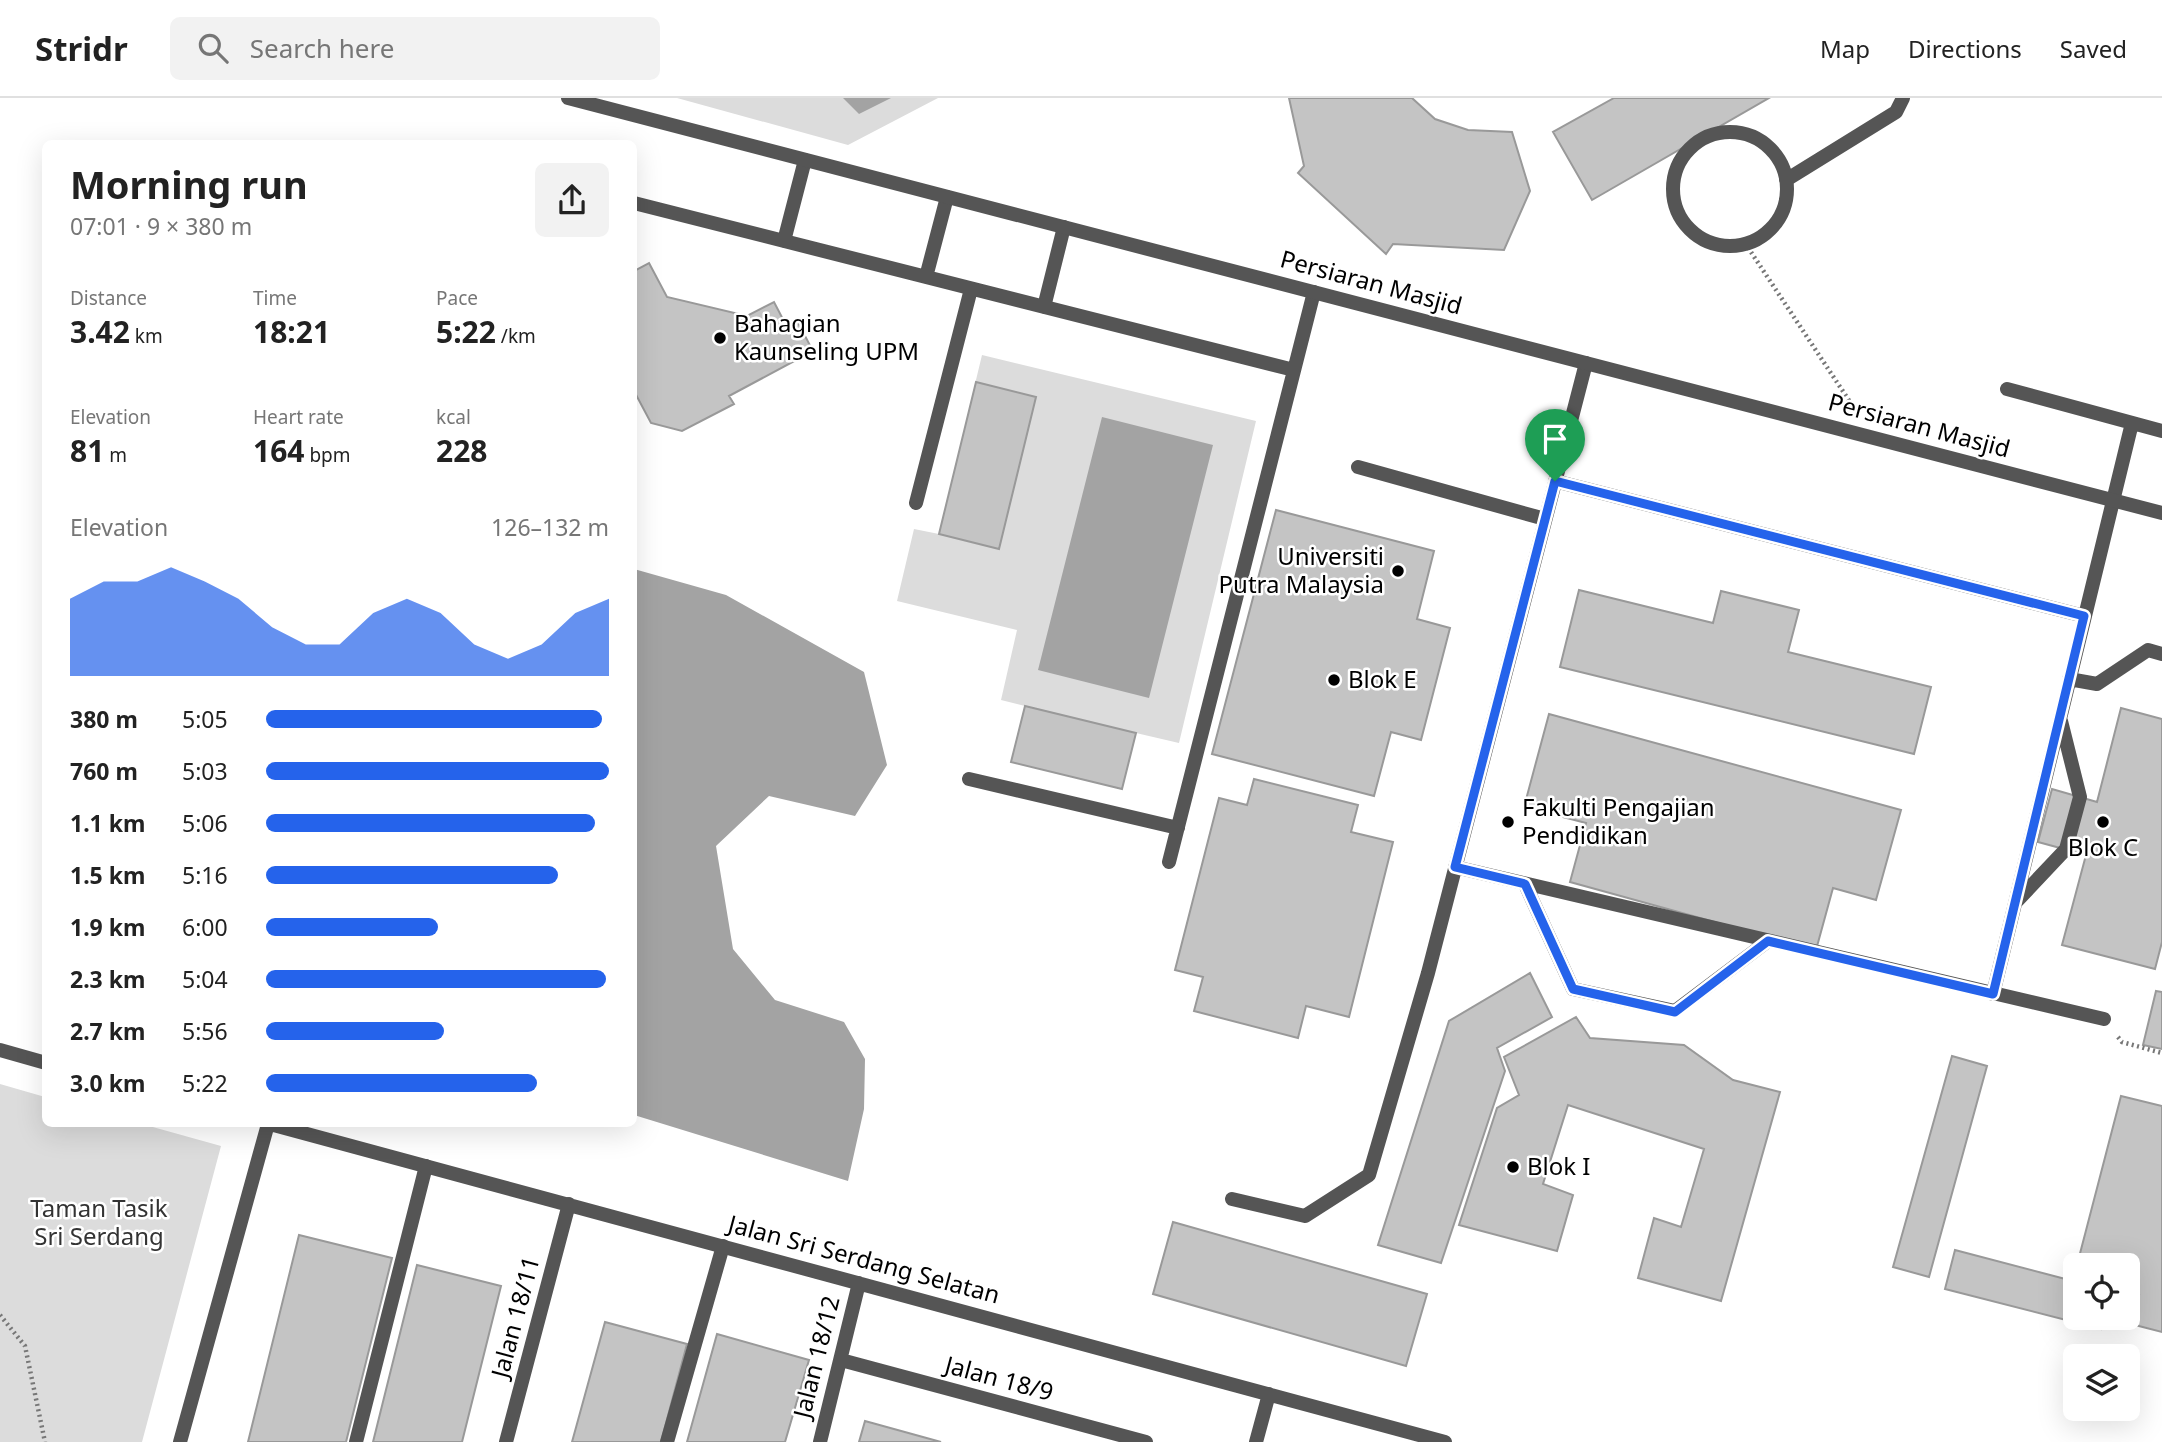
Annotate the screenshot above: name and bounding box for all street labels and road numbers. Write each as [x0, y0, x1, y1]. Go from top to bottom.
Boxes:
street label: Persiaran Masjid [1277, 241, 1466, 322]
street label: Persiaran Masjid [1825, 384, 2014, 465]
street label: Jalan Sri Serdang Selatan [723, 1206, 1004, 1311]
street label: Jalan 18/11 [482, 1252, 547, 1383]
street label: Jalan 18/12 [784, 1292, 847, 1423]
street label: Jalan 18/9 [940, 1347, 1057, 1408]

